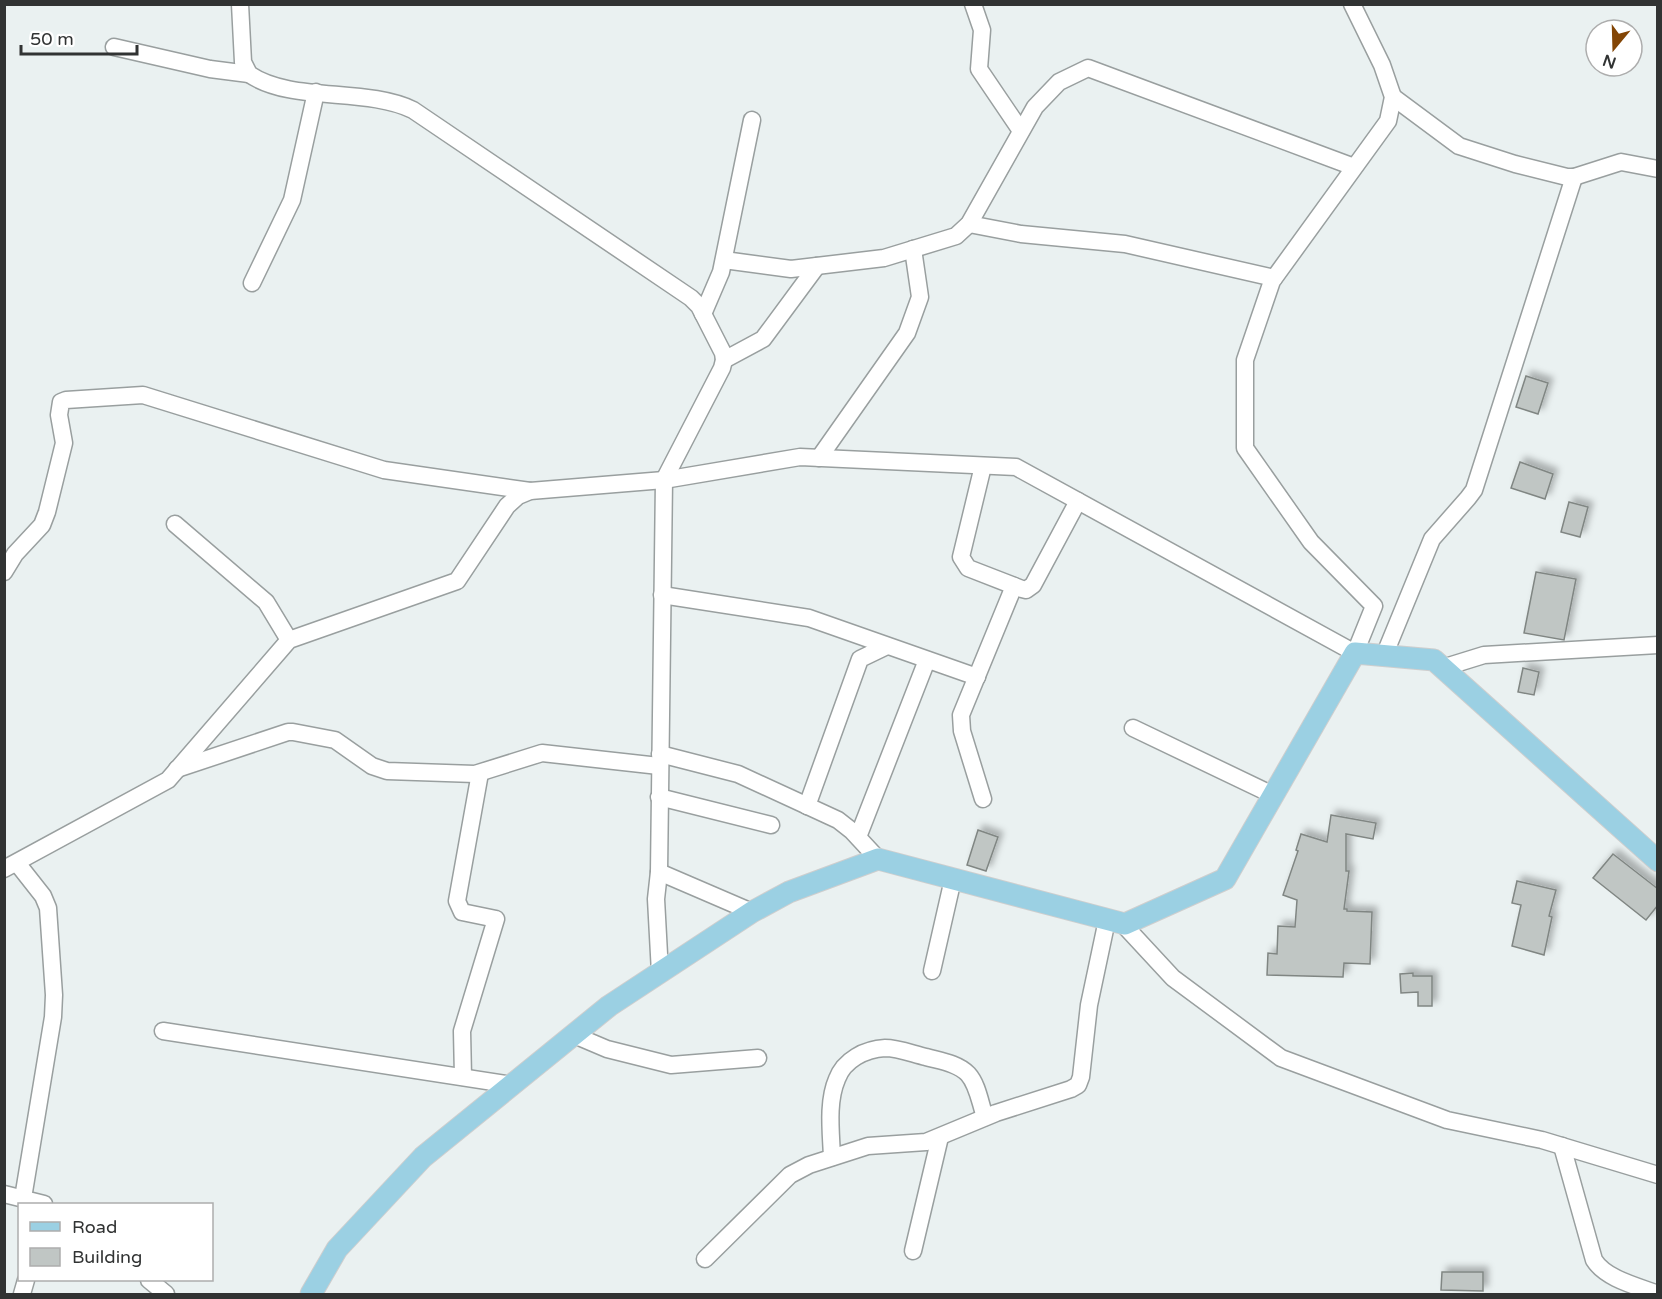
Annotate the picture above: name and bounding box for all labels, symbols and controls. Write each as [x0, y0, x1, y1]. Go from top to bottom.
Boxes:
scale bar [21, 18, 136, 56]
north arrow [1584, 18, 1644, 78]
text: 50 m [30, 28, 74, 50]
text: N [1600, 50, 1619, 73]
legend [18, 1203, 213, 1281]
text: Road [72, 1216, 117, 1238]
text: Building [72, 1246, 142, 1268]

